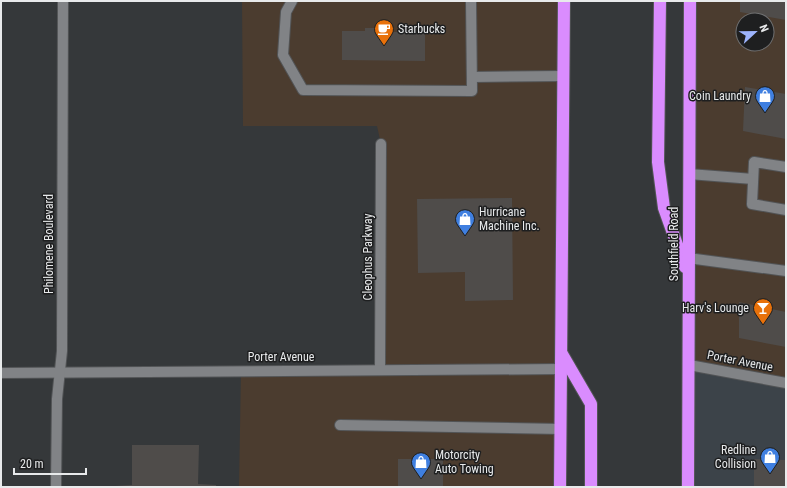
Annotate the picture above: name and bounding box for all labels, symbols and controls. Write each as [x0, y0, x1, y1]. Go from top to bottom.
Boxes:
north arrow [735, 12, 775, 52]
cafe icon: Starbucks [373, 18, 395, 46]
place label: Starbucks [398, 22, 445, 36]
text: N [757, 23, 771, 34]
shop icon: Coin Laundry [754, 85, 776, 113]
place label: Coin Laundry [689, 89, 751, 103]
street label: Philomene Boulevard [42, 194, 56, 294]
place label: Hurricane Machine Inc. [479, 205, 540, 233]
street label: Southfield Road [667, 207, 681, 281]
shop icon: Hurricane Machine Inc. [454, 208, 476, 236]
street label: Cleophus Parkway [361, 214, 375, 300]
bar icon: Harv's Lounge [752, 297, 774, 325]
place label: Harv's Lounge [682, 301, 749, 315]
street label: Porter Avenue [706, 348, 774, 374]
street label: Porter Avenue [248, 350, 315, 364]
place label: Redline Collision [715, 443, 756, 471]
shop icon: Redline Collision [759, 446, 781, 474]
place label: Motorcity Auto Towing [435, 448, 494, 476]
scale bar [14, 450, 86, 476]
shop icon: Motorcity Auto Towing [410, 451, 432, 479]
text: 20 m [20, 457, 44, 471]

